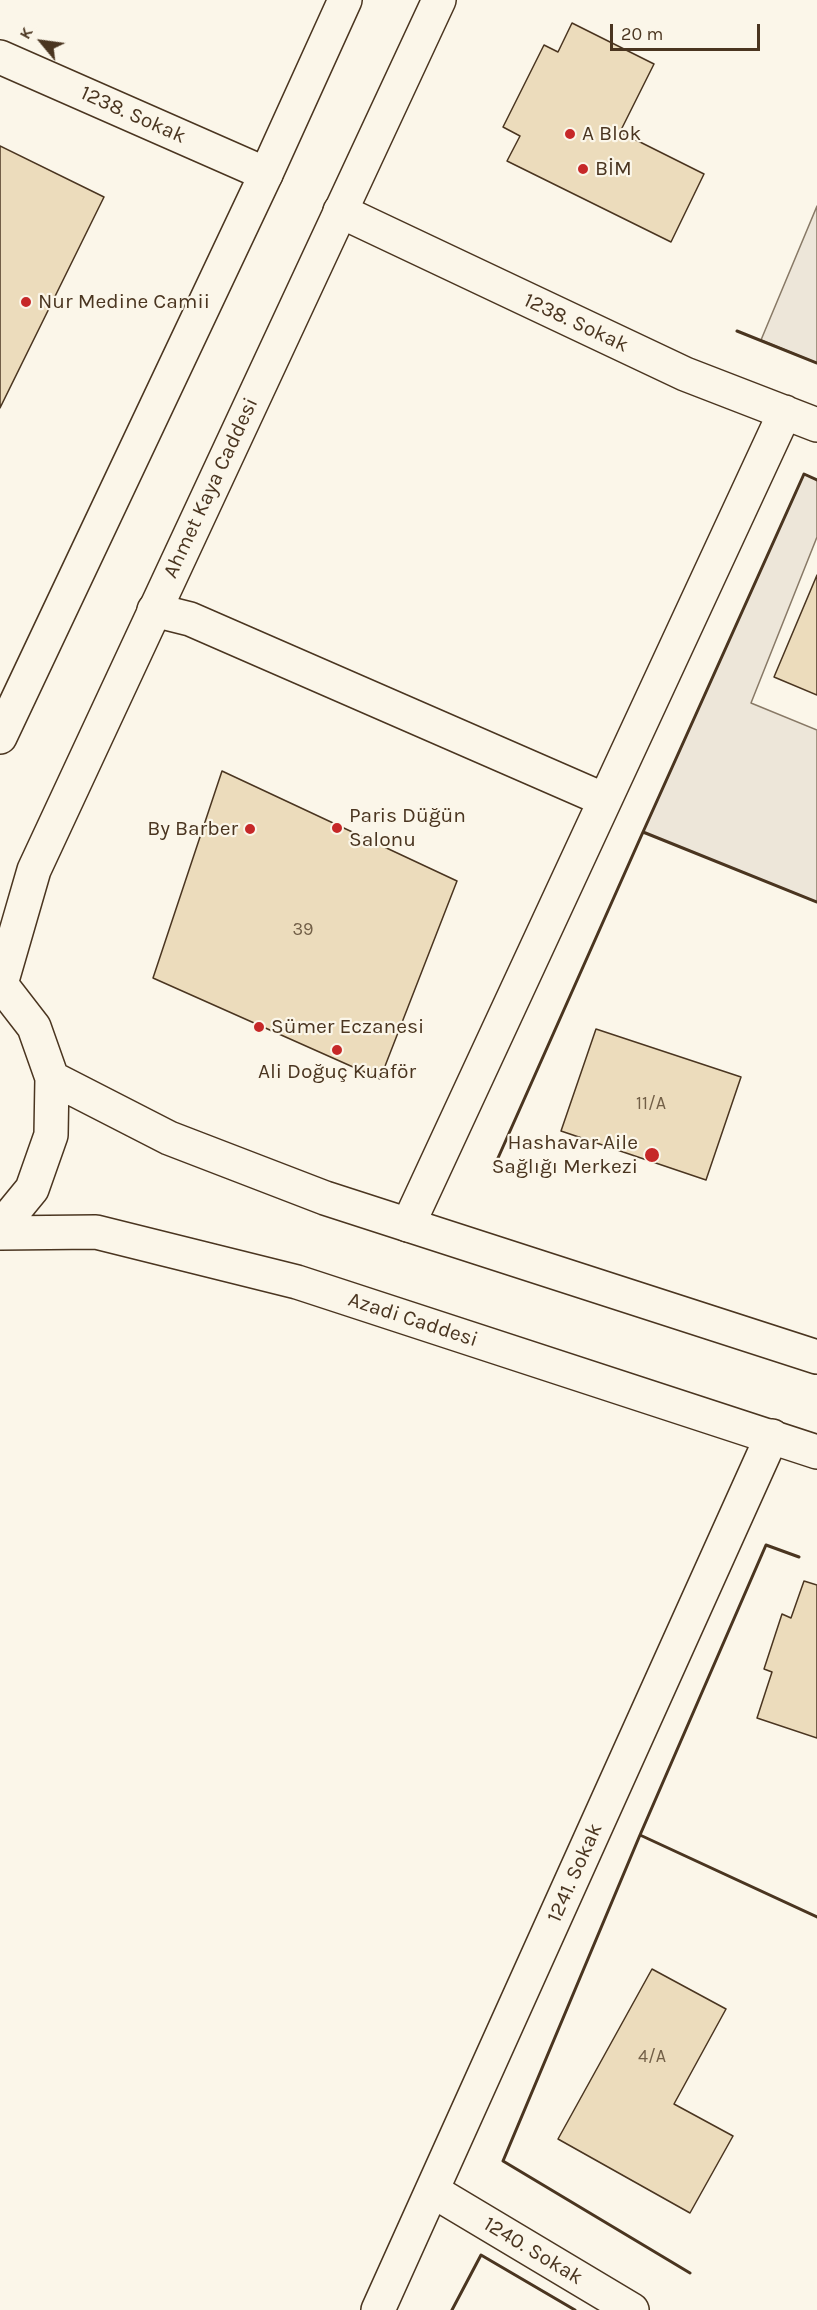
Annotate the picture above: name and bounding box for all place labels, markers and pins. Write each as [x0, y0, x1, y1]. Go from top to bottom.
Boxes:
place label: A Blok [582, 121, 641, 147]
marker: A Blok [563, 127, 577, 141]
place label: BİM [595, 156, 632, 182]
marker: BİM [576, 162, 590, 176]
place label: Nur Medine Camii [38, 289, 210, 315]
marker: Nur Medine Camii [19, 295, 33, 309]
place label: Paris Düğün Salonu [349, 803, 466, 853]
place label: By Barber [147, 816, 238, 842]
marker: Paris Düğün Salonu [330, 821, 344, 835]
marker: By Barber [243, 822, 257, 836]
place label: Sümer Eczanesi [271, 1014, 424, 1040]
marker: Sümer Eczanesi [252, 1020, 266, 1034]
marker: Ali Doğuç Kuaför [330, 1043, 344, 1057]
place label: Ali Doğuç Kuaför [258, 1059, 416, 1085]
place label: Hashavar Aile Sağlığı Merkezi [492, 1130, 638, 1180]
marker: Hashavar Aile Sağlığı Merkezi [643, 1146, 661, 1164]

